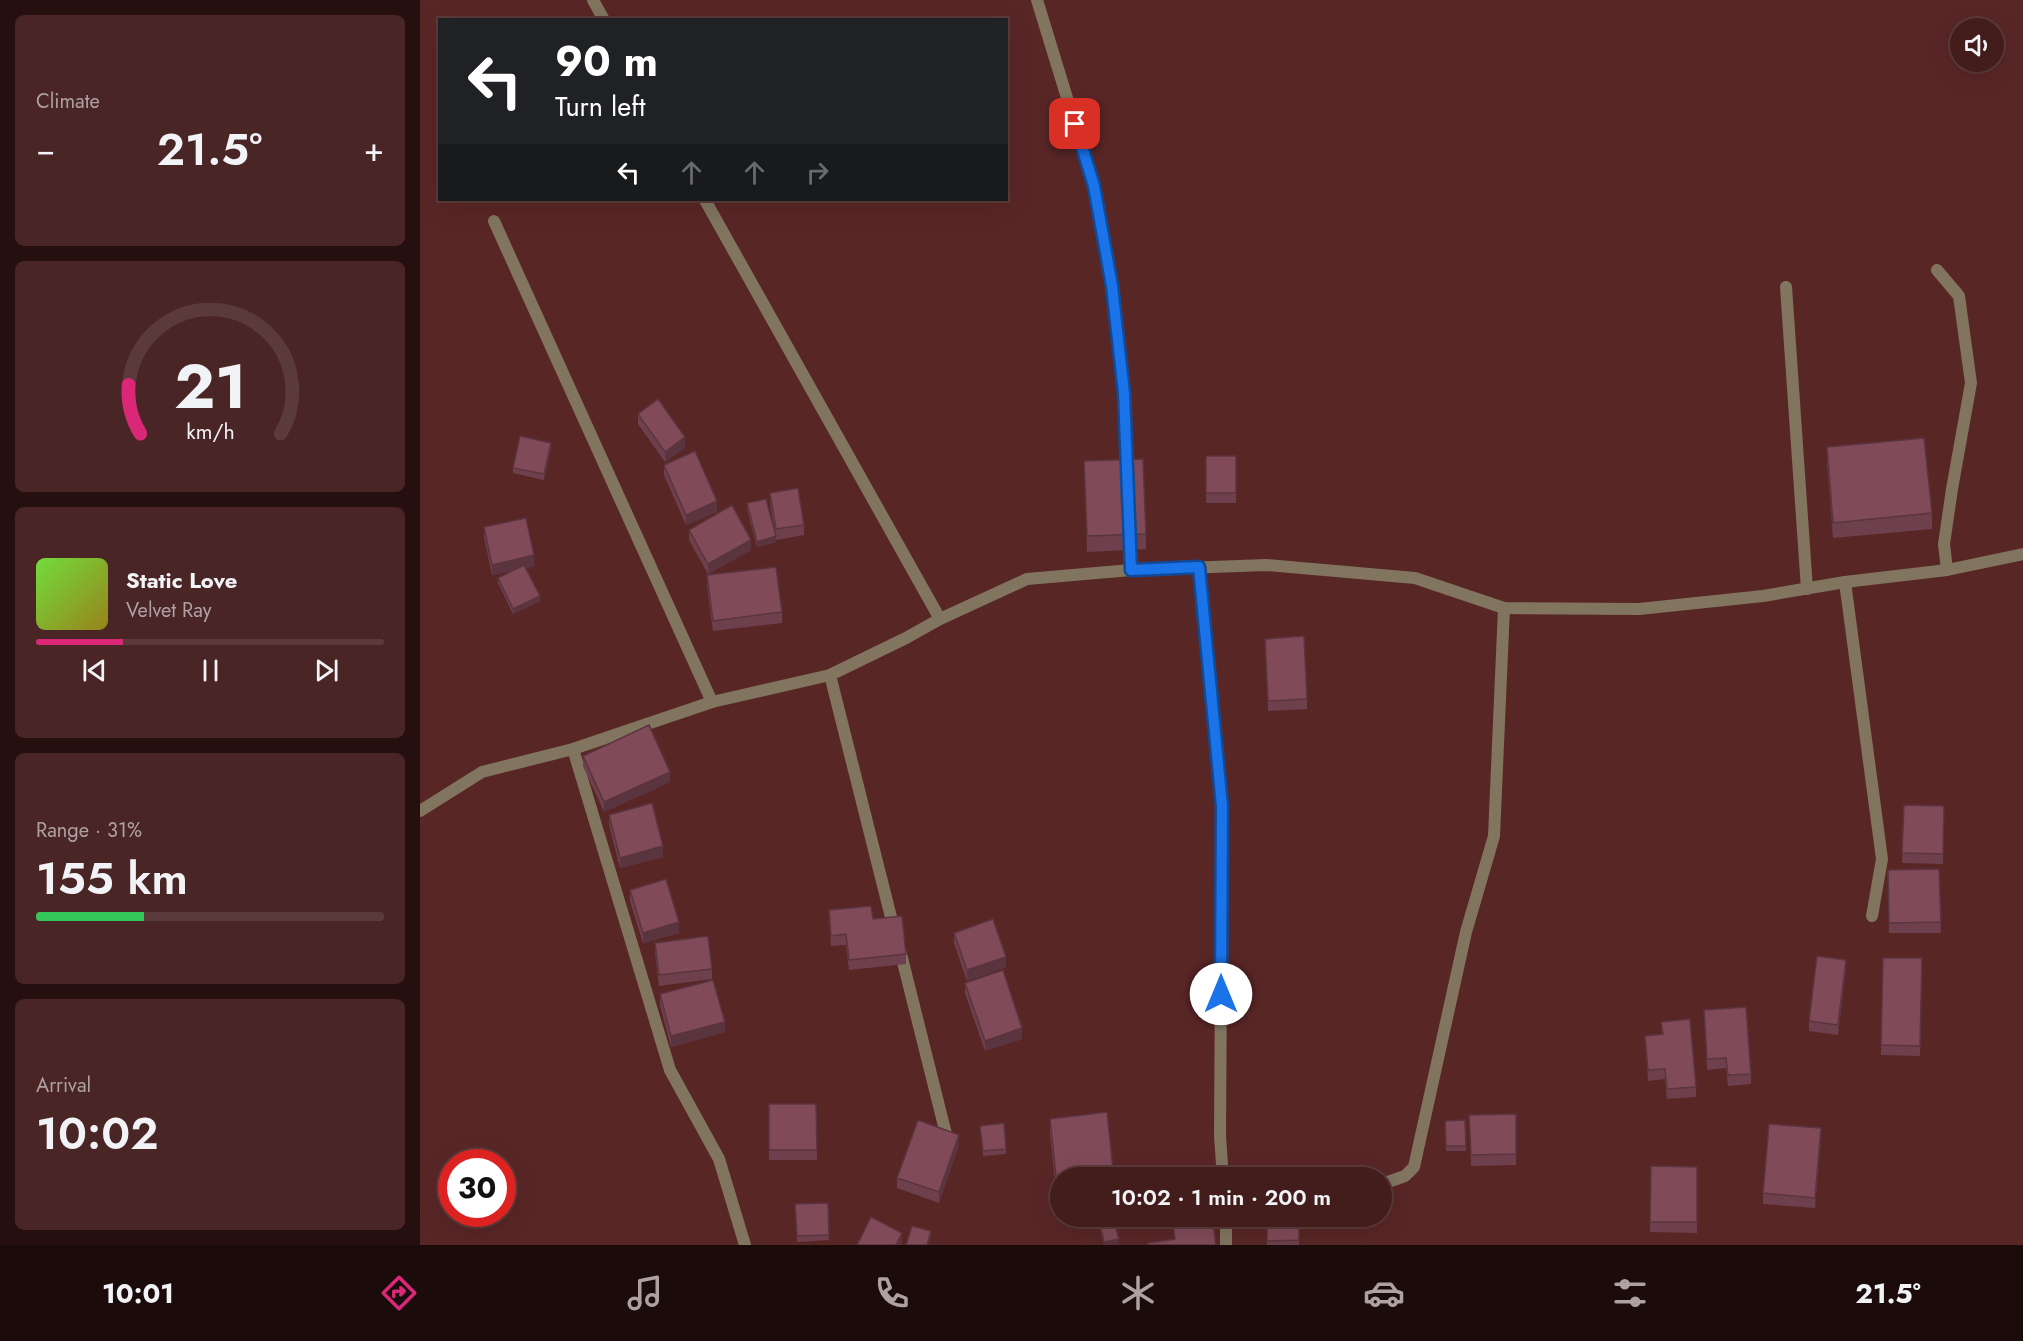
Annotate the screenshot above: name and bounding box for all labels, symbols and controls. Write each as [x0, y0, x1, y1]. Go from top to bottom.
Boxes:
map controls [1950, 18, 2004, 72]
button: sound [1950, 18, 2004, 72]
text: 90 m [555, 31, 658, 92]
icon: left [456, 42, 534, 120]
text: Climate [36, 87, 100, 116]
text: Turn left [555, 87, 645, 126]
pin [1049, 98, 1100, 149]
icon: arrive [1058, 107, 1091, 140]
text: 21.5° [157, 117, 262, 182]
text: − [36, 126, 55, 173]
text: + [364, 126, 384, 173]
icon: left [612, 156, 645, 189]
icon: ahead [675, 156, 708, 189]
icon: ahead [738, 156, 771, 189]
icon: right [801, 156, 834, 189]
text: 21 [174, 341, 246, 431]
text: km/h [186, 416, 234, 447]
text: Static Love [126, 564, 237, 596]
text: Velvet Ray [126, 596, 212, 625]
icon: previous [78, 654, 111, 687]
icon: pause [194, 654, 227, 687]
icon: next [310, 654, 343, 687]
text: Range · 31% [36, 816, 142, 845]
text: 155 km [36, 846, 188, 911]
position arrow [1189, 962, 1253, 1026]
text: Arrival [36, 1071, 91, 1100]
text: 10:02 [36, 1101, 158, 1166]
speed limit sign: 30 [438, 1149, 516, 1227]
text: 10:02 · 1 min · 200 m [1111, 1181, 1331, 1213]
icon: directions [378, 1272, 420, 1314]
icon: music [624, 1272, 666, 1314]
icon: phone [871, 1272, 913, 1314]
icon: climate [1117, 1272, 1159, 1314]
icon: car [1363, 1272, 1405, 1314]
icon: filters [1609, 1272, 1651, 1314]
text: 10:01 [102, 1274, 174, 1313]
text: 21.5° [1855, 1274, 1921, 1313]

